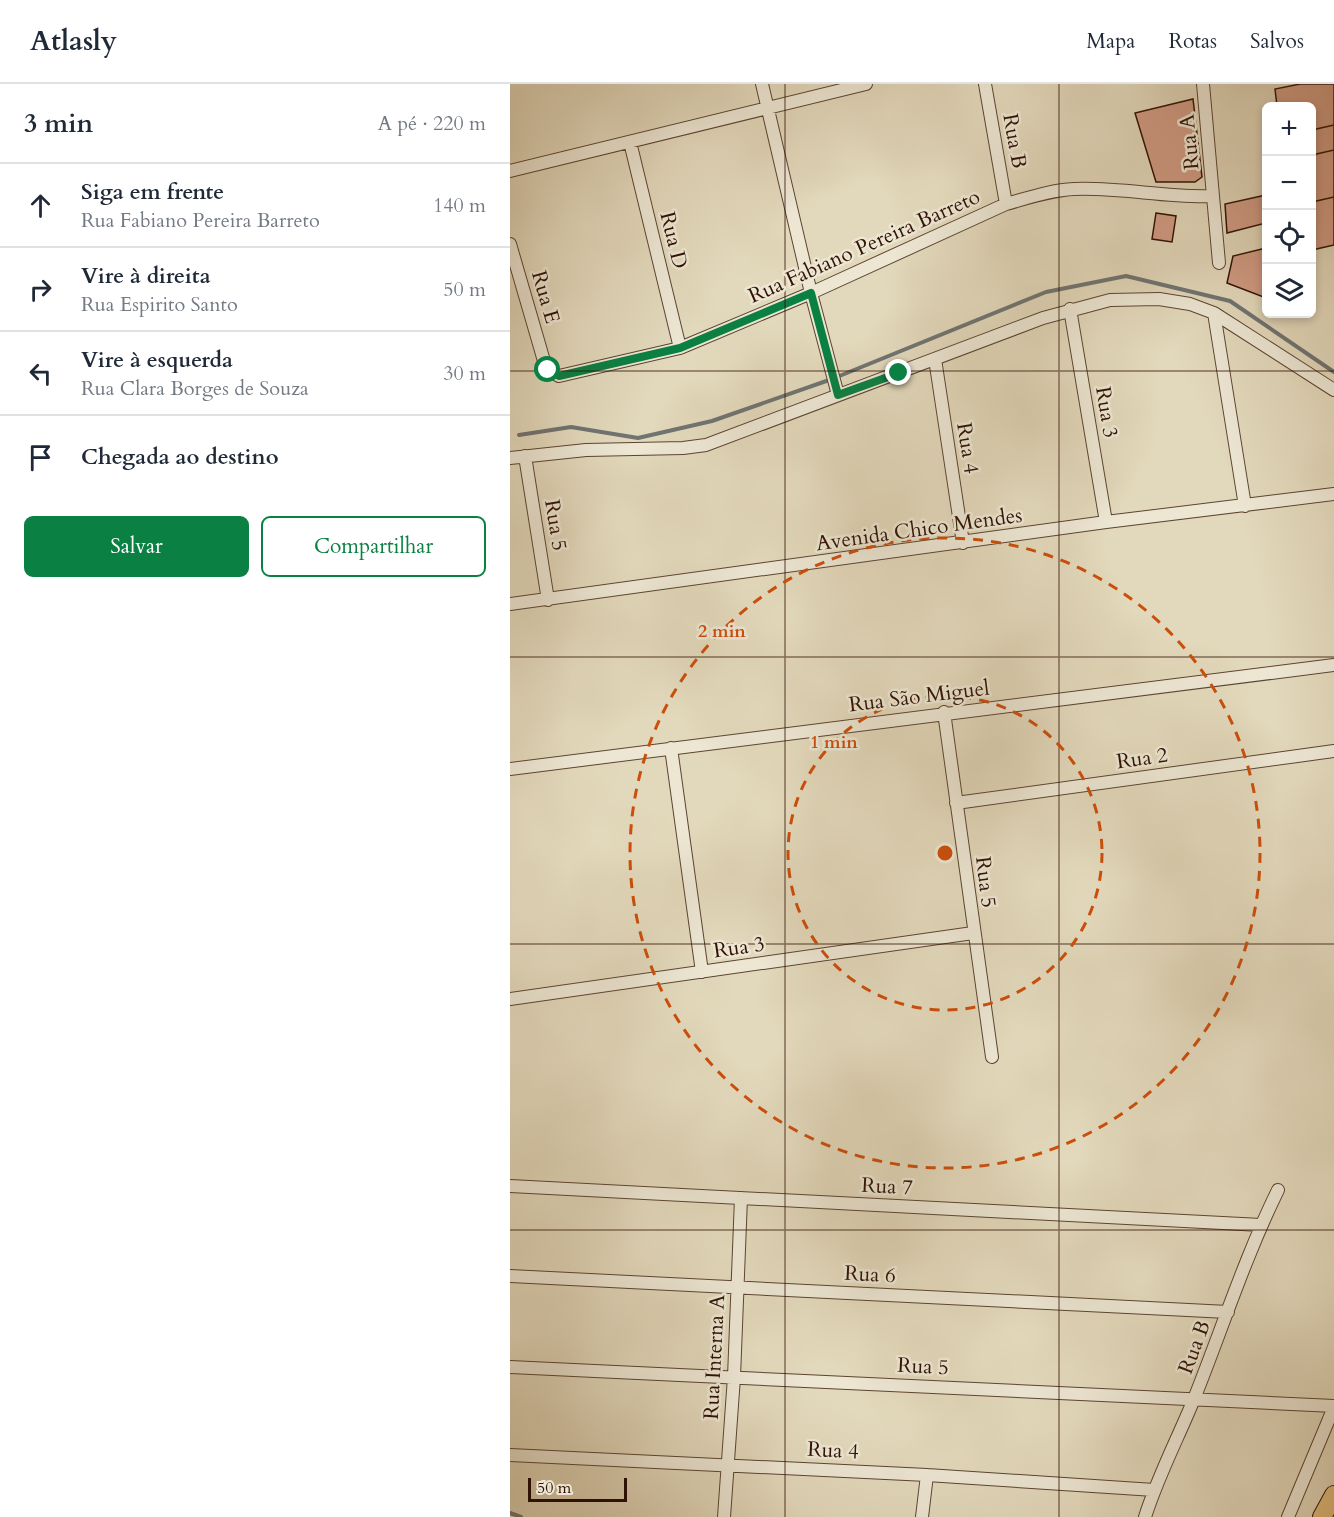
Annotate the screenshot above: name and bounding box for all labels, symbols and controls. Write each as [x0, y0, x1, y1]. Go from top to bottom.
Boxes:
text: Atlasly [30, 22, 117, 60]
text: Mapa [1086, 27, 1135, 56]
text: Rotas [1168, 27, 1217, 56]
text: Salvos [1250, 27, 1304, 56]
map controls [1262, 102, 1316, 318]
button: + [1262, 102, 1316, 156]
text: 3 min [24, 106, 93, 141]
text: A pé · 220 m [378, 110, 486, 137]
street label: Rua B [995, 111, 1034, 171]
street label: Rua A [1173, 113, 1206, 171]
button: − [1262, 156, 1316, 210]
text: Siga em frente [81, 177, 224, 207]
street label: Rua Fabiano Pereira Barreto [744, 182, 985, 311]
icon: ahead [24, 189, 57, 222]
text: 140 m [433, 192, 486, 219]
text: Rua Fabiano Pereira Barreto [81, 207, 320, 234]
street label: Rua D [652, 209, 695, 272]
button: locate [1262, 210, 1316, 264]
text: Vire à direita [81, 261, 211, 291]
button: layers [1262, 264, 1316, 318]
street label: Rua E [524, 267, 567, 327]
icon: right [24, 273, 57, 306]
text: 50 m [443, 276, 486, 303]
text: Rua Espirito Santo [81, 291, 238, 318]
text: Vire à esquerda [81, 345, 233, 375]
route start [534, 356, 560, 382]
icon: left [24, 357, 57, 390]
route end [885, 359, 911, 385]
text: 30 m [443, 360, 486, 387]
text: Rua Clara Borges de Souza [81, 375, 309, 402]
street label: Rua 3 [1088, 384, 1125, 440]
street label: Rua 4 [949, 420, 986, 476]
icon: arrive [24, 441, 57, 474]
text: Chegada ao destino [81, 442, 279, 472]
street label: Rua 5 [537, 497, 574, 553]
street label: Avenida Chico Mendes [814, 501, 1024, 558]
button: Salvar [24, 516, 249, 577]
button: Compartilhar [261, 516, 486, 577]
text: 2 min [698, 619, 746, 644]
street label: Rua São Miguel [847, 673, 991, 719]
text: 1 min [810, 730, 858, 755]
street label: Rua 2 [1115, 741, 1170, 776]
centre of rings [935, 843, 955, 863]
street label: Rua 5 [968, 855, 1003, 909]
street label: Rua 3 [712, 930, 767, 965]
street label: Rua 7 [860, 1171, 914, 1202]
street label: Rua 6 [843, 1259, 896, 1290]
street label: Rua Interna A [697, 1294, 732, 1420]
street label: Rua B [1171, 1316, 1218, 1378]
street label: Rua 5 [896, 1351, 949, 1382]
street label: Rua 4 [806, 1435, 860, 1466]
scale bar [528, 1475, 627, 1502]
text: 50 m [537, 1477, 571, 1499]

